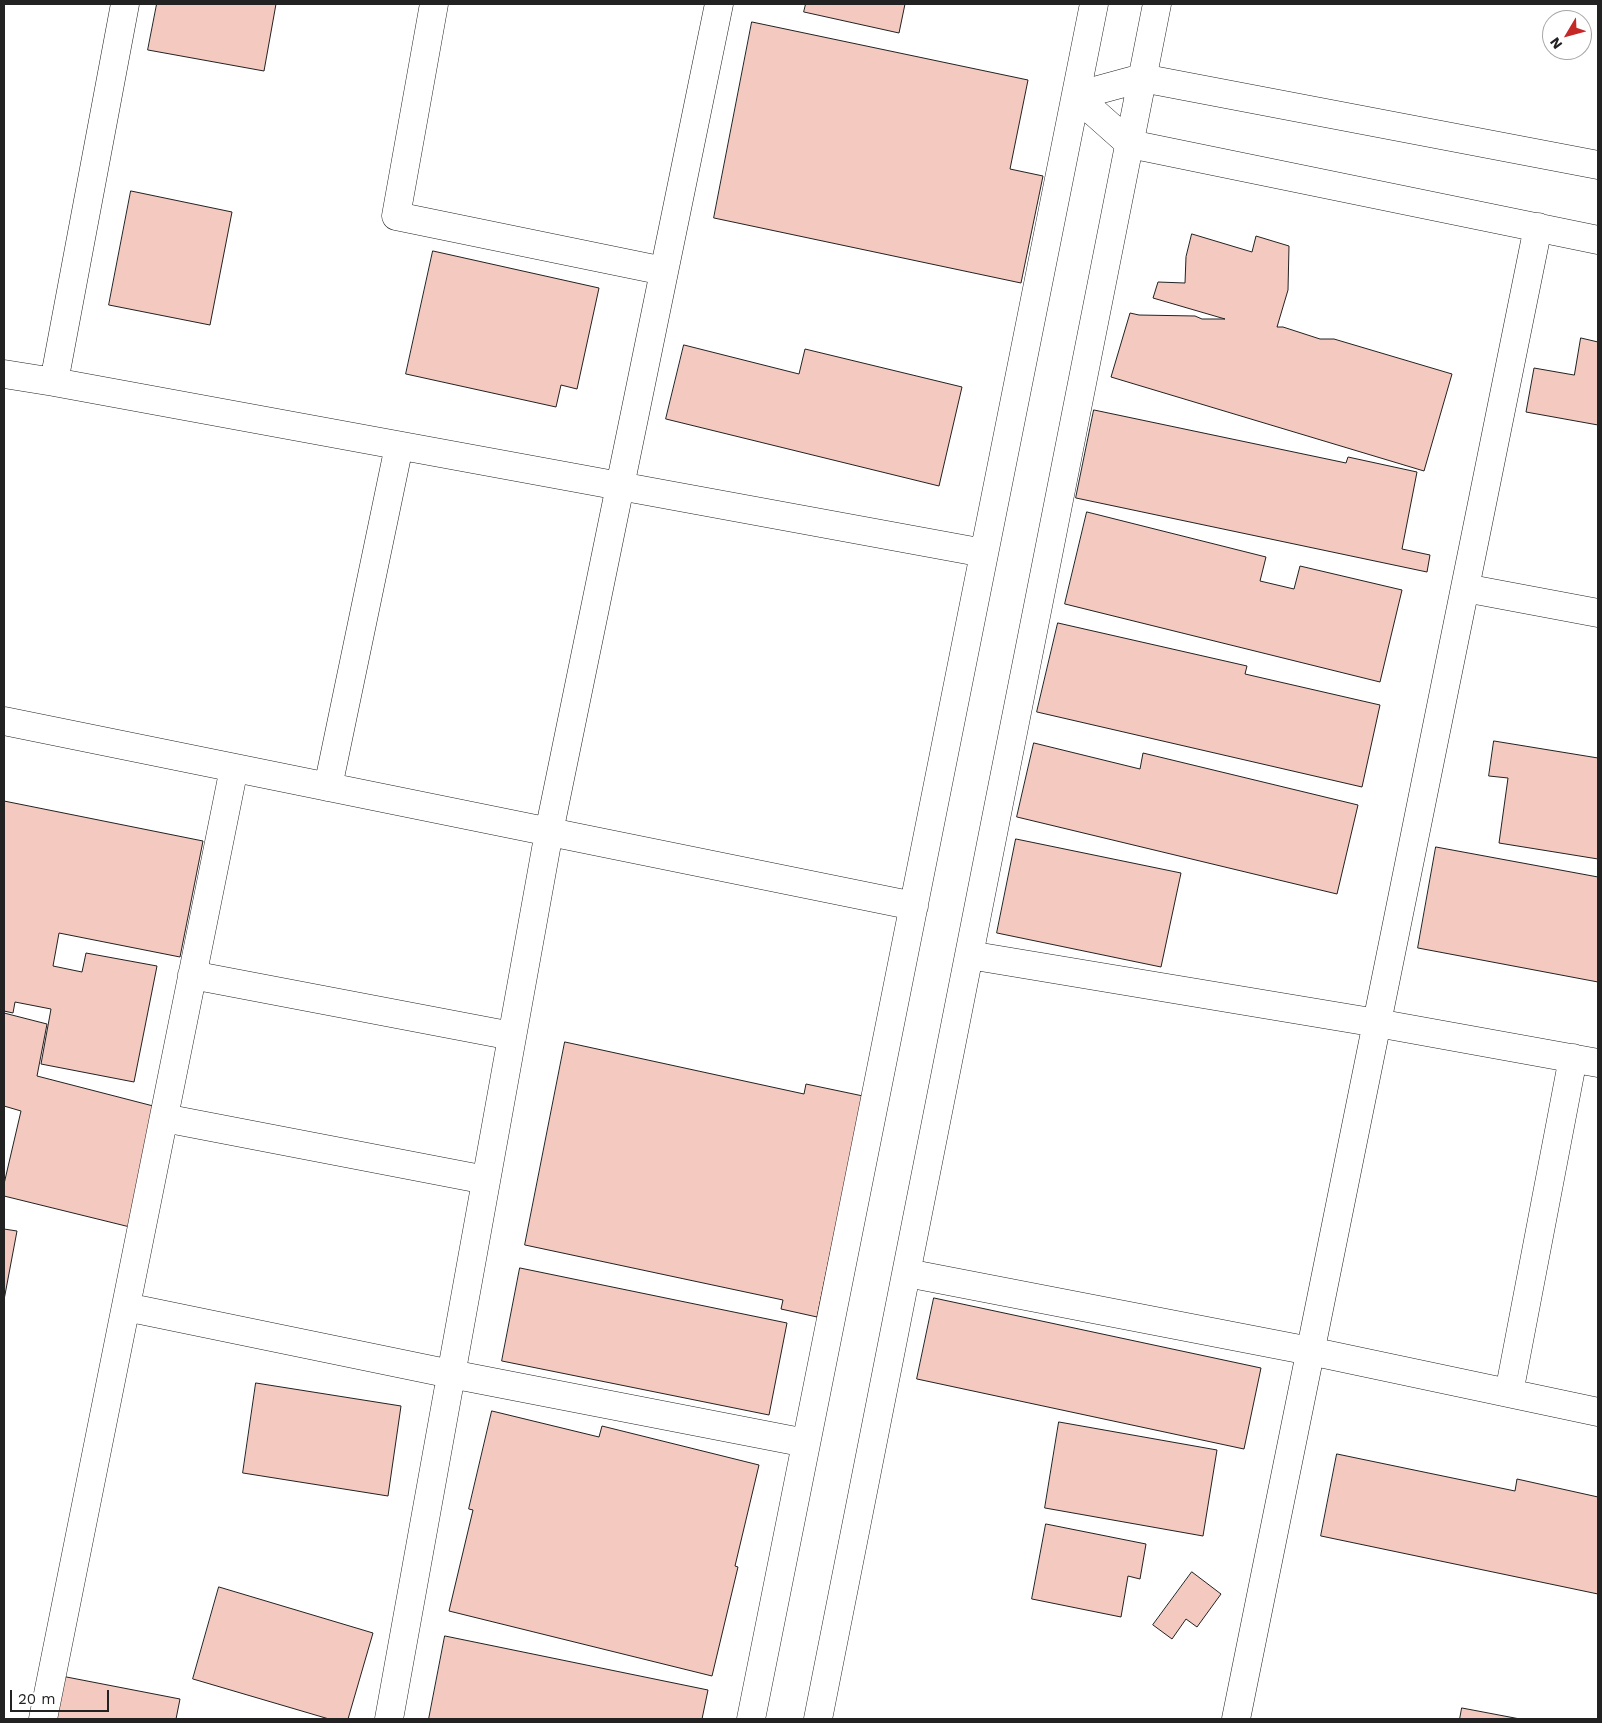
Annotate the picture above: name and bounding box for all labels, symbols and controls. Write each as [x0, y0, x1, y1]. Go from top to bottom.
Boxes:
north arrow [1542, 10, 1592, 60]
text: N [1546, 34, 1565, 52]
scale bar [12, 1680, 111, 1712]
text: 20 m [18, 1690, 56, 1708]

